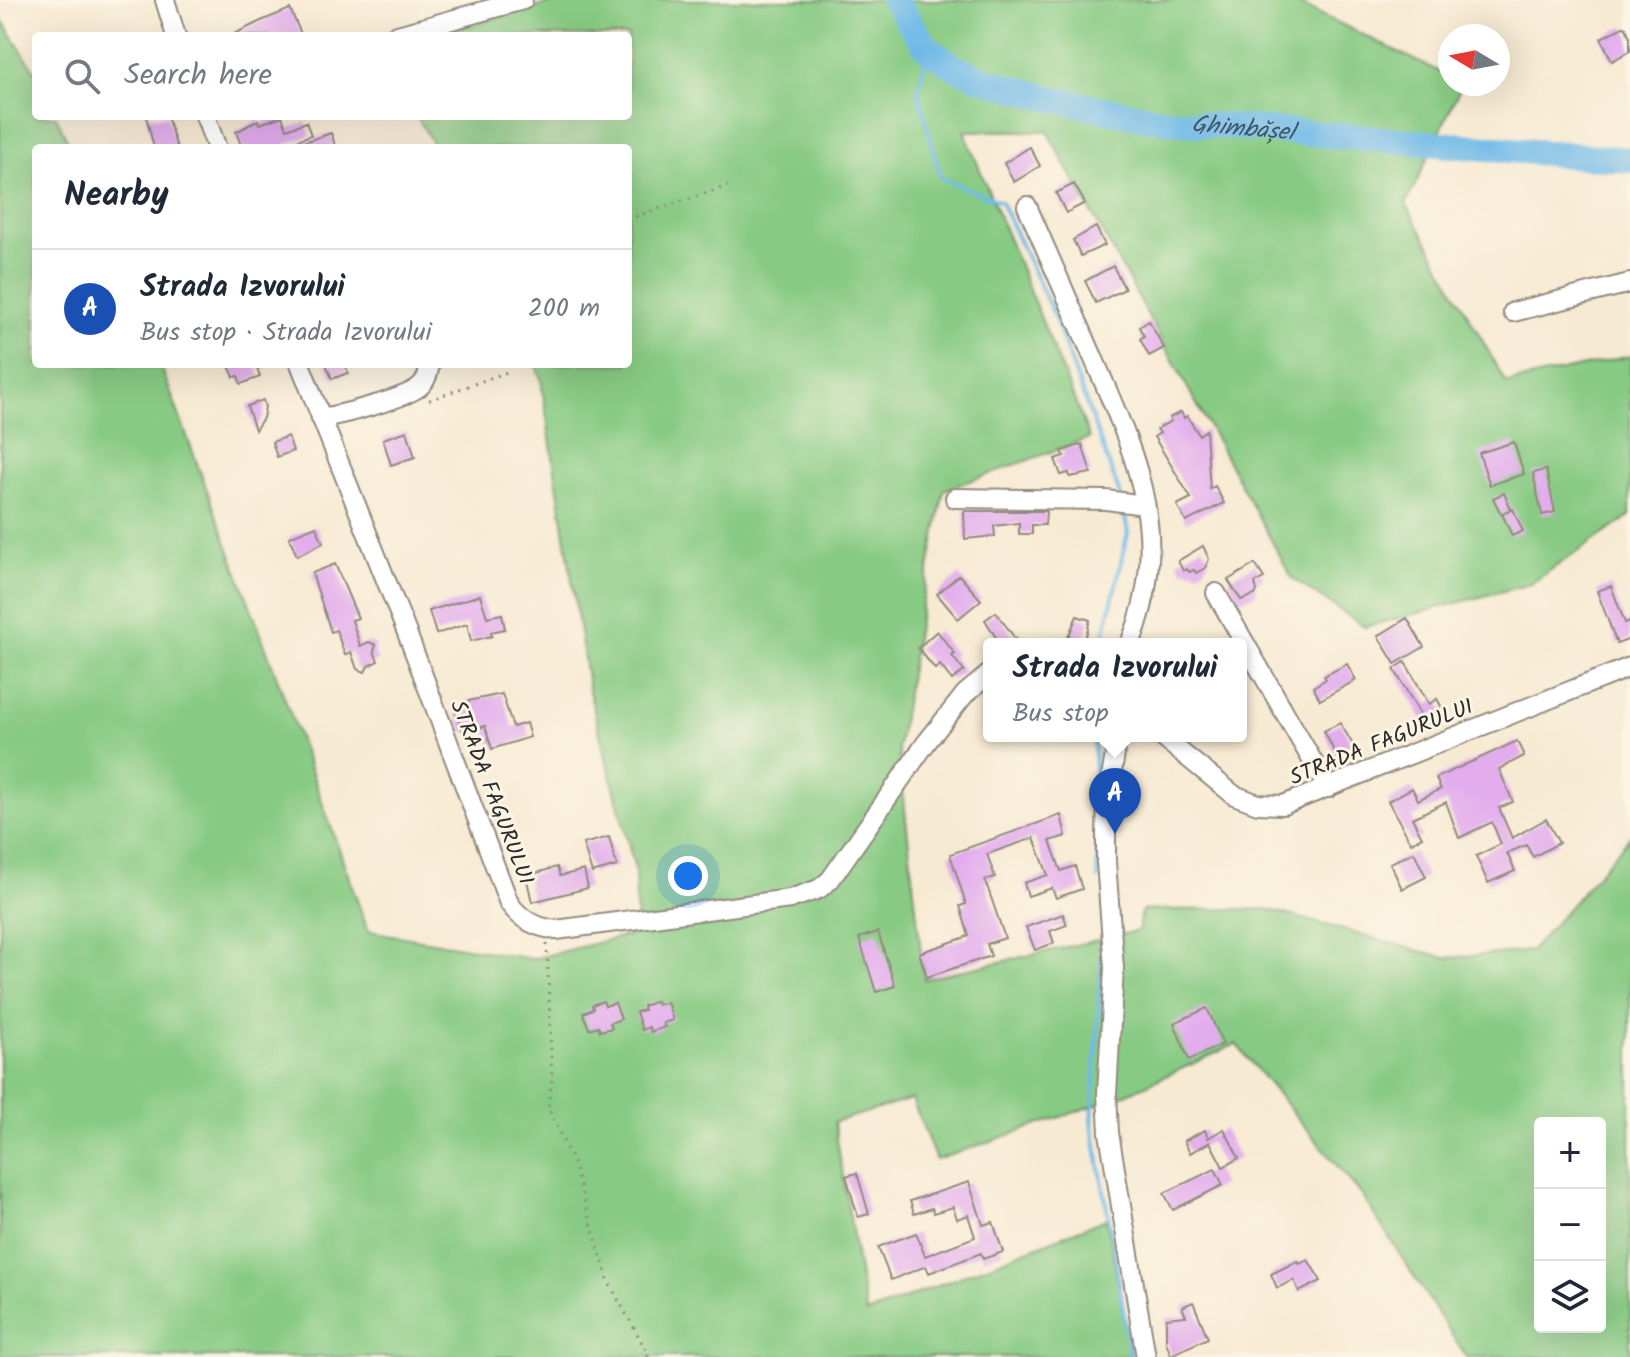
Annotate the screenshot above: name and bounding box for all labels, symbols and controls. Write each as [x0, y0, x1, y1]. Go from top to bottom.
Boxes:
north arrow [1438, 24, 1510, 96]
search box [32, 32, 632, 120]
text: Search here [124, 52, 272, 100]
icon: search [60, 54, 104, 98]
water label: Ghimbășel [1190, 105, 1300, 153]
text: Nearby [64, 169, 169, 223]
text: Strada Izvorului [140, 264, 345, 312]
text: A [82, 288, 98, 330]
text: 200 m [528, 288, 600, 330]
text: Bus stop · Strada Izvorului [140, 312, 432, 354]
popup [983, 638, 1247, 742]
text: Strada Izvorului [1012, 645, 1218, 693]
street label: STRADA FAGURULUI [1285, 690, 1479, 796]
text: Bus stop [1012, 693, 1108, 735]
street label: STRADA FAGURULUI [439, 695, 542, 890]
pin: A [1089, 768, 1141, 834]
your location [668, 856, 708, 896]
map controls [1534, 1117, 1606, 1333]
button: + [1534, 1117, 1606, 1189]
button: − [1534, 1189, 1606, 1261]
button: layers [1534, 1261, 1606, 1333]

